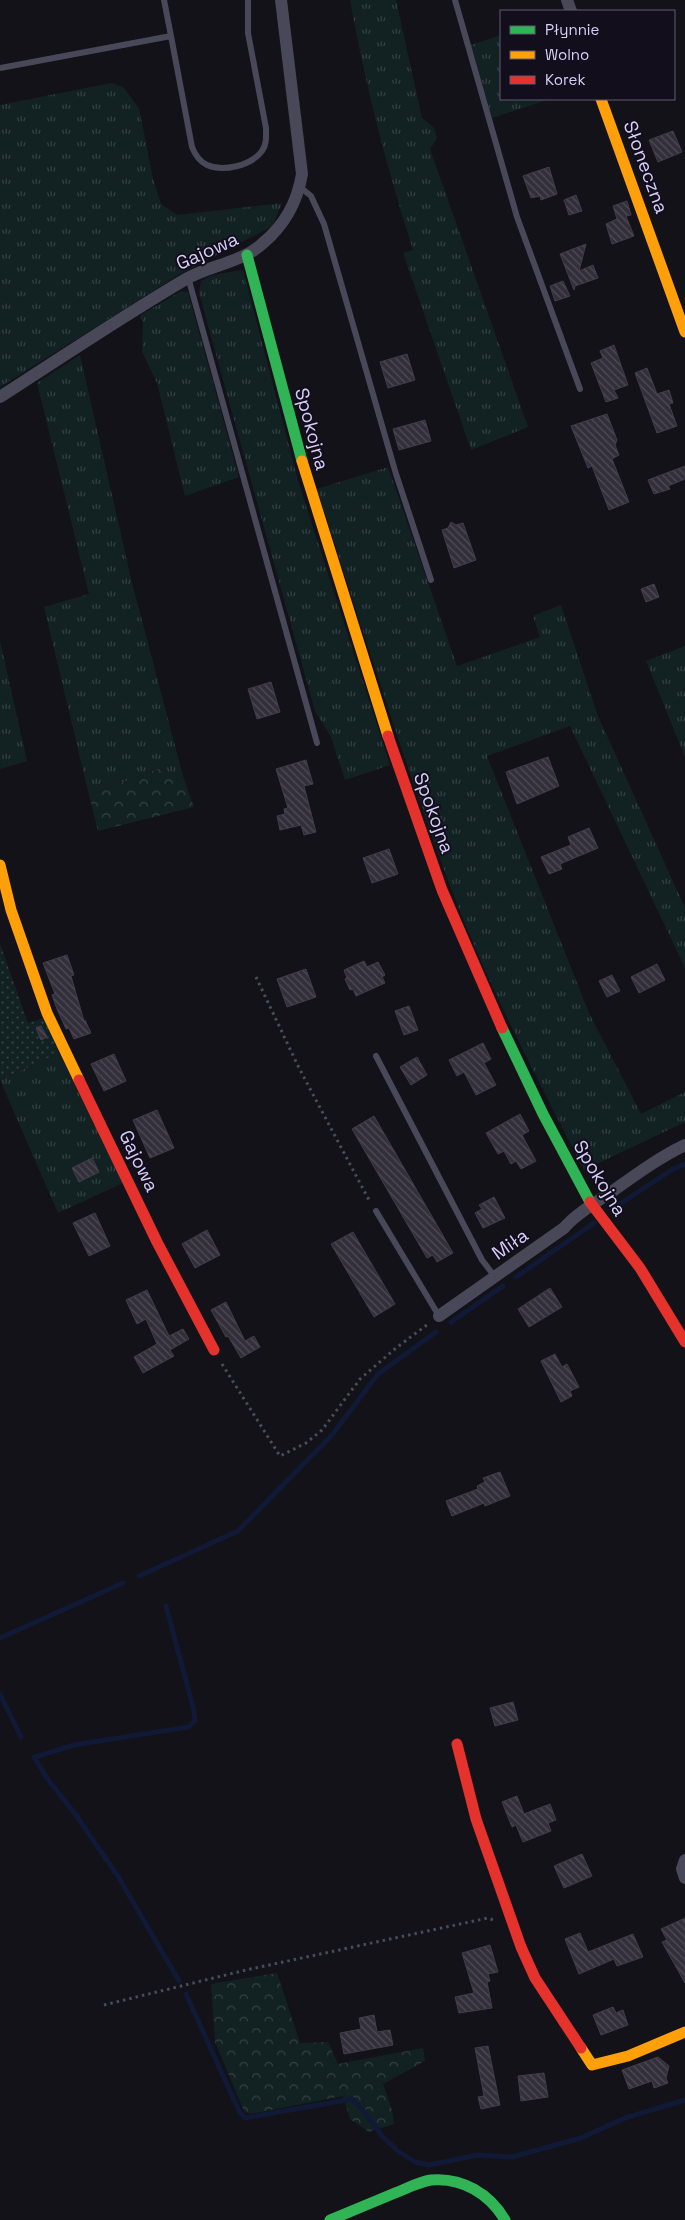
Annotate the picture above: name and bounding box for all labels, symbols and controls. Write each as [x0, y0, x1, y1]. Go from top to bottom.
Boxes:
legend [500, 10, 675, 100]
text: Płynnie [545, 20, 599, 39]
text: Wolno [545, 45, 589, 64]
text: Korek [545, 70, 585, 89]
street label: Słoneczna [618, 117, 674, 217]
street label: Gajowa [172, 226, 242, 276]
street label: Spokojna [289, 385, 335, 473]
street label: Spokojna [408, 769, 460, 857]
street label: Gajowa [113, 1126, 165, 1196]
street label: Spokojna [568, 1135, 632, 1221]
street label: Miła [487, 1223, 533, 1265]

